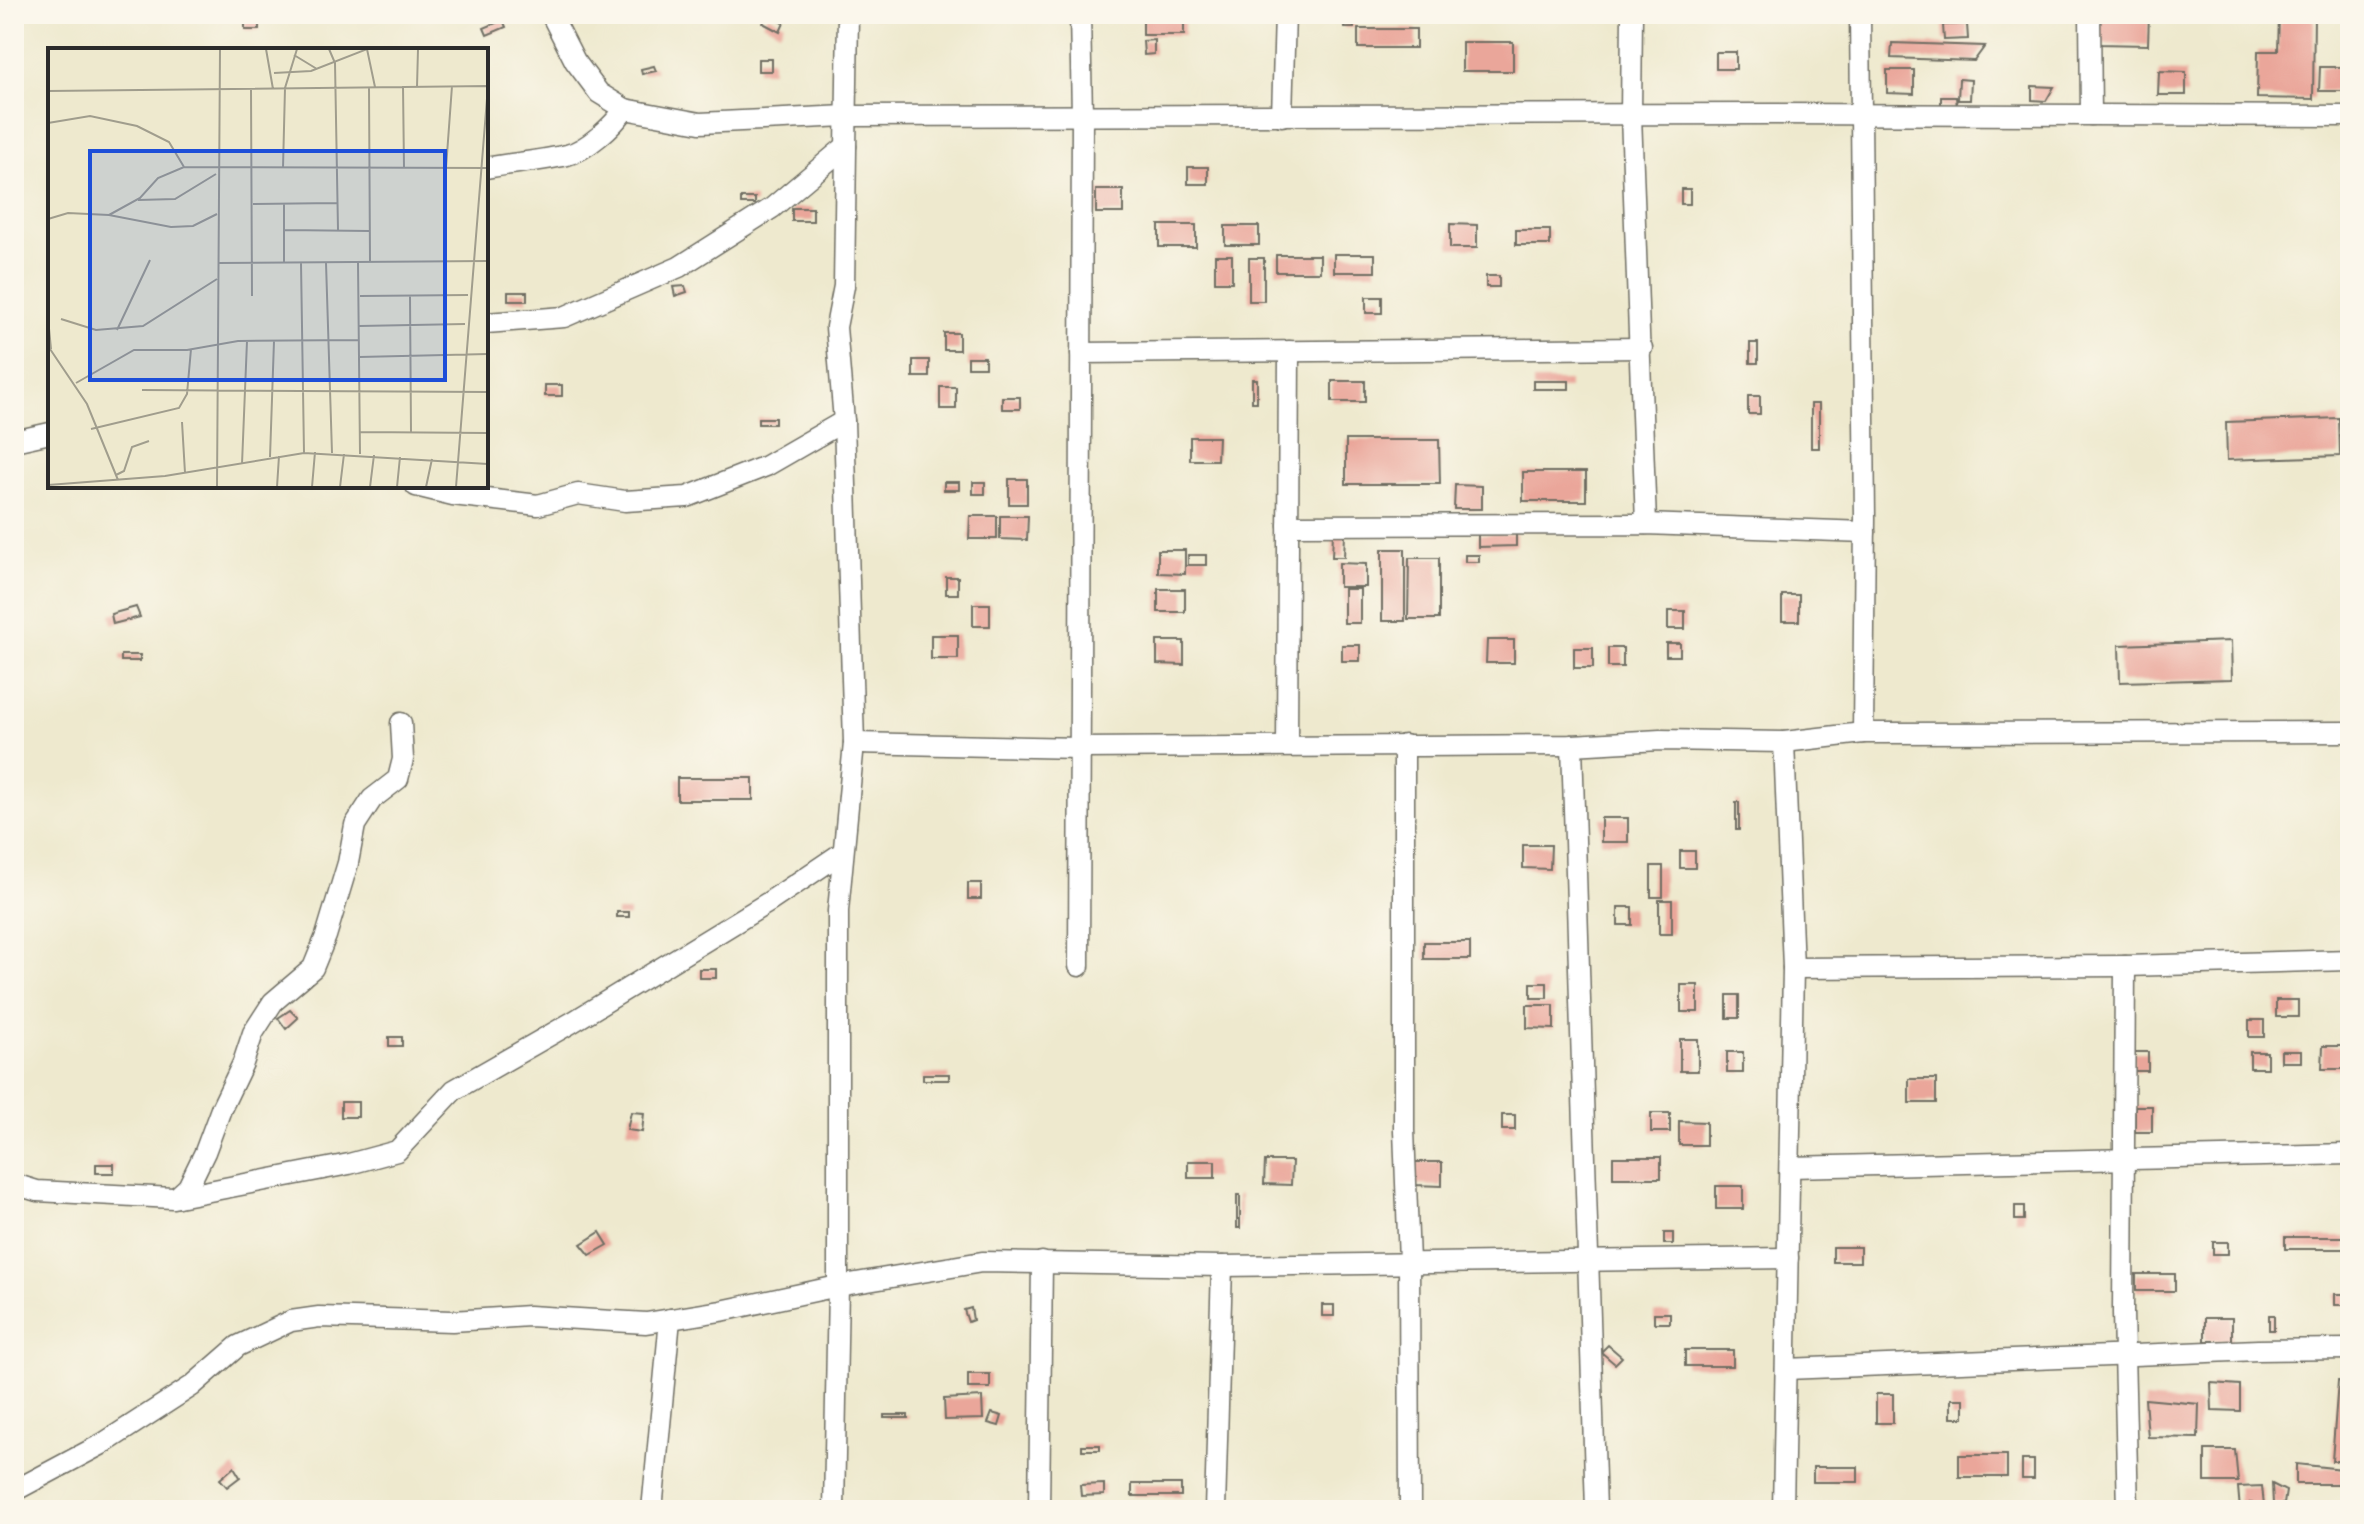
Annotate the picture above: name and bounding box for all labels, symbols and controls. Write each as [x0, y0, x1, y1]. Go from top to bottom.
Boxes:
inset map [48, 48, 488, 488]

